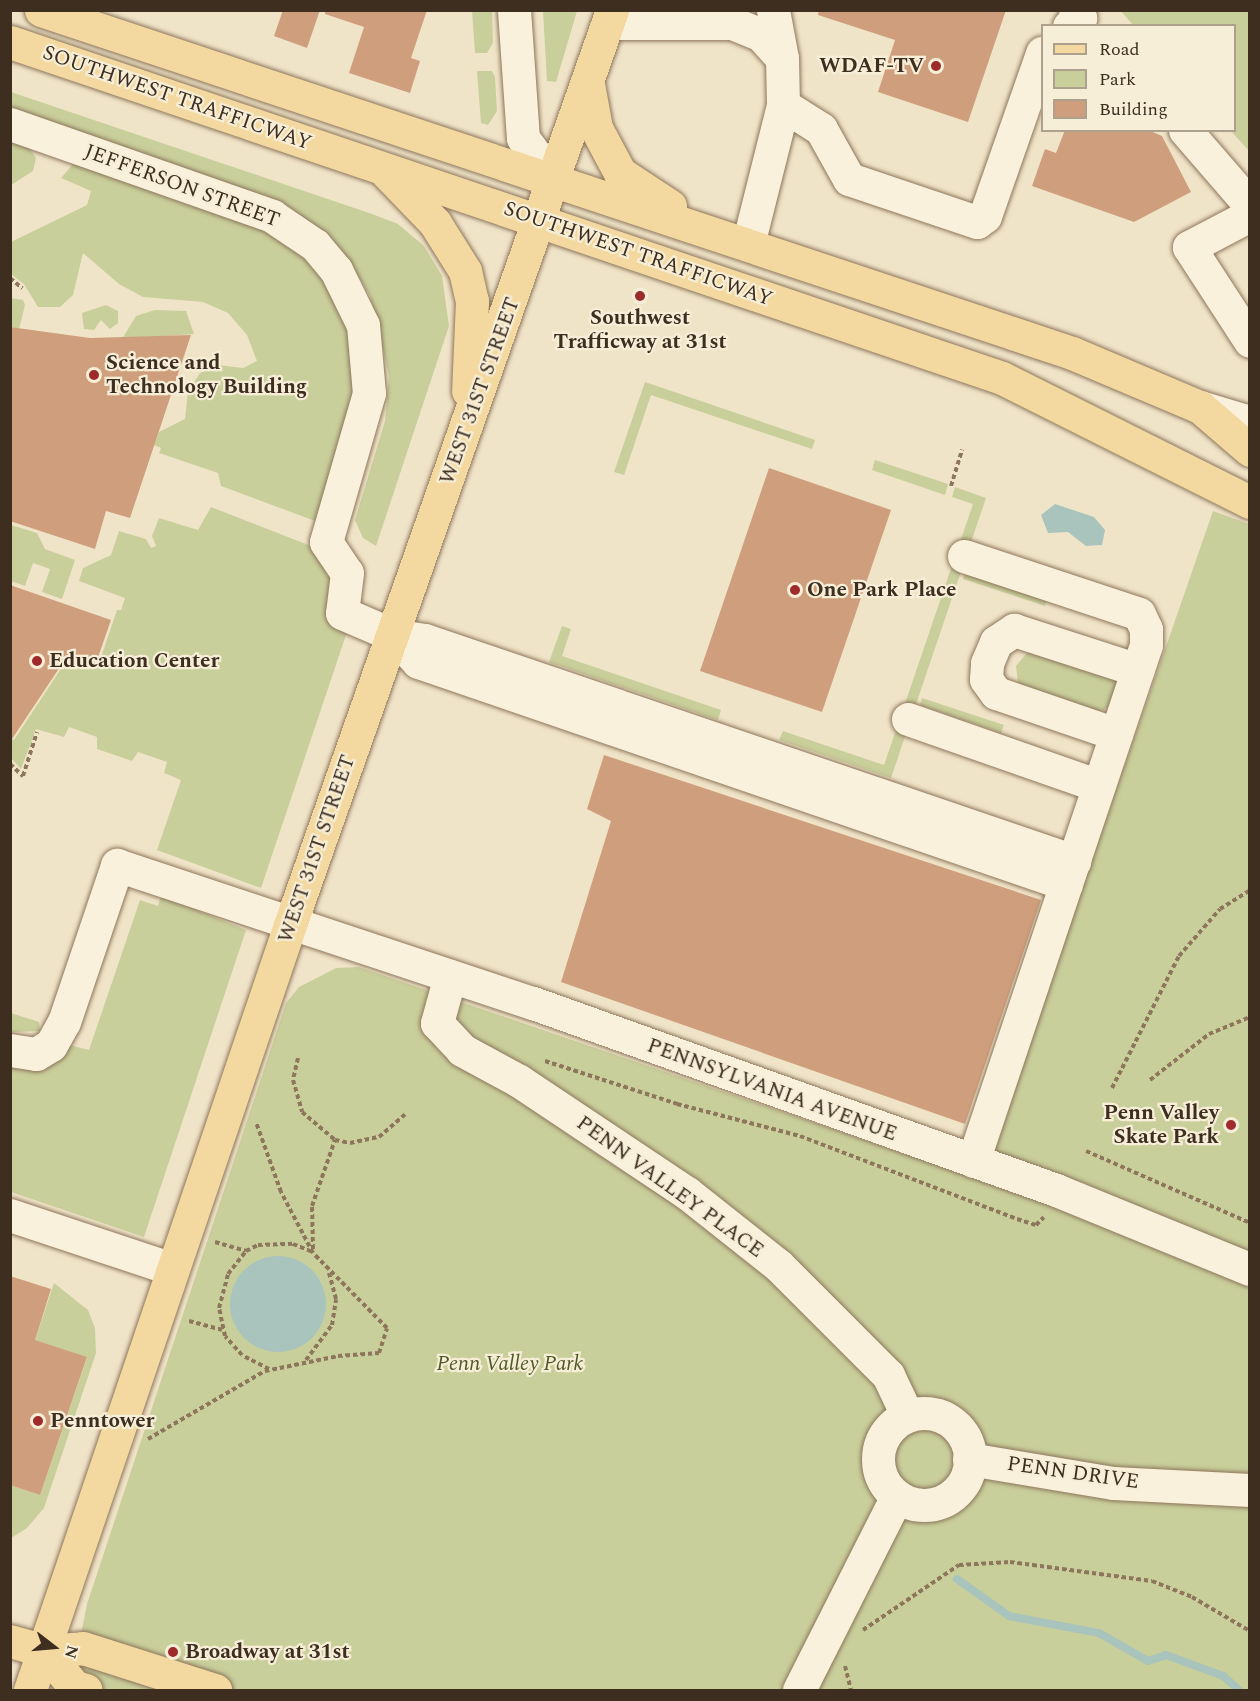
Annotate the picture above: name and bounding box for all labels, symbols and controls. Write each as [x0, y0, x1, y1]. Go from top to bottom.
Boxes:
legend [1041, 24, 1236, 132]
text: Road [1099, 36, 1140, 63]
street label: SOUTHWEST TRAFFICWAY [39, 40, 315, 156]
place label: WDAF-TV [819, 53, 924, 79]
marker: WDAF-TV [929, 59, 943, 73]
text: Park [1099, 66, 1136, 93]
text: Building [1099, 96, 1168, 123]
street label: JEFFERSON STREET [81, 139, 283, 233]
street label: SOUTHWEST TRAFFICWAY [500, 196, 776, 312]
marker: Southwest Trafficway at 31st [633, 289, 647, 303]
street label: WEST 31ST STREET [434, 294, 526, 488]
place label: Southwest Trafficway at 31st [553, 305, 727, 355]
place label: Science and Technology Building [106, 350, 307, 400]
marker: Science and Technology Building [87, 368, 101, 382]
place label: One Park Place [807, 577, 956, 603]
marker: One Park Place [788, 583, 802, 597]
place label: Education Center [49, 648, 219, 674]
marker: Education Center [30, 654, 44, 668]
street label: WEST 31ST STREET [273, 752, 361, 946]
street label: PENNSYLVANIA AVENUE [644, 1033, 900, 1147]
place label: Penn Valley Skate Park [1104, 1100, 1219, 1150]
street label: PENN VALLEY PLACE [571, 1111, 769, 1263]
marker: Penn Valley Skate Park [1224, 1118, 1238, 1132]
park label: Penn Valley Park [437, 1351, 583, 1377]
place label: Penntower [50, 1408, 155, 1434]
marker: Penntower [31, 1414, 45, 1428]
street label: PENN DRIVE [1005, 1451, 1141, 1495]
north arrow [24, 1617, 84, 1677]
place label: Broadway at 31st [185, 1639, 350, 1665]
text: N [58, 1642, 85, 1662]
marker: Broadway at 31st [166, 1645, 180, 1659]

